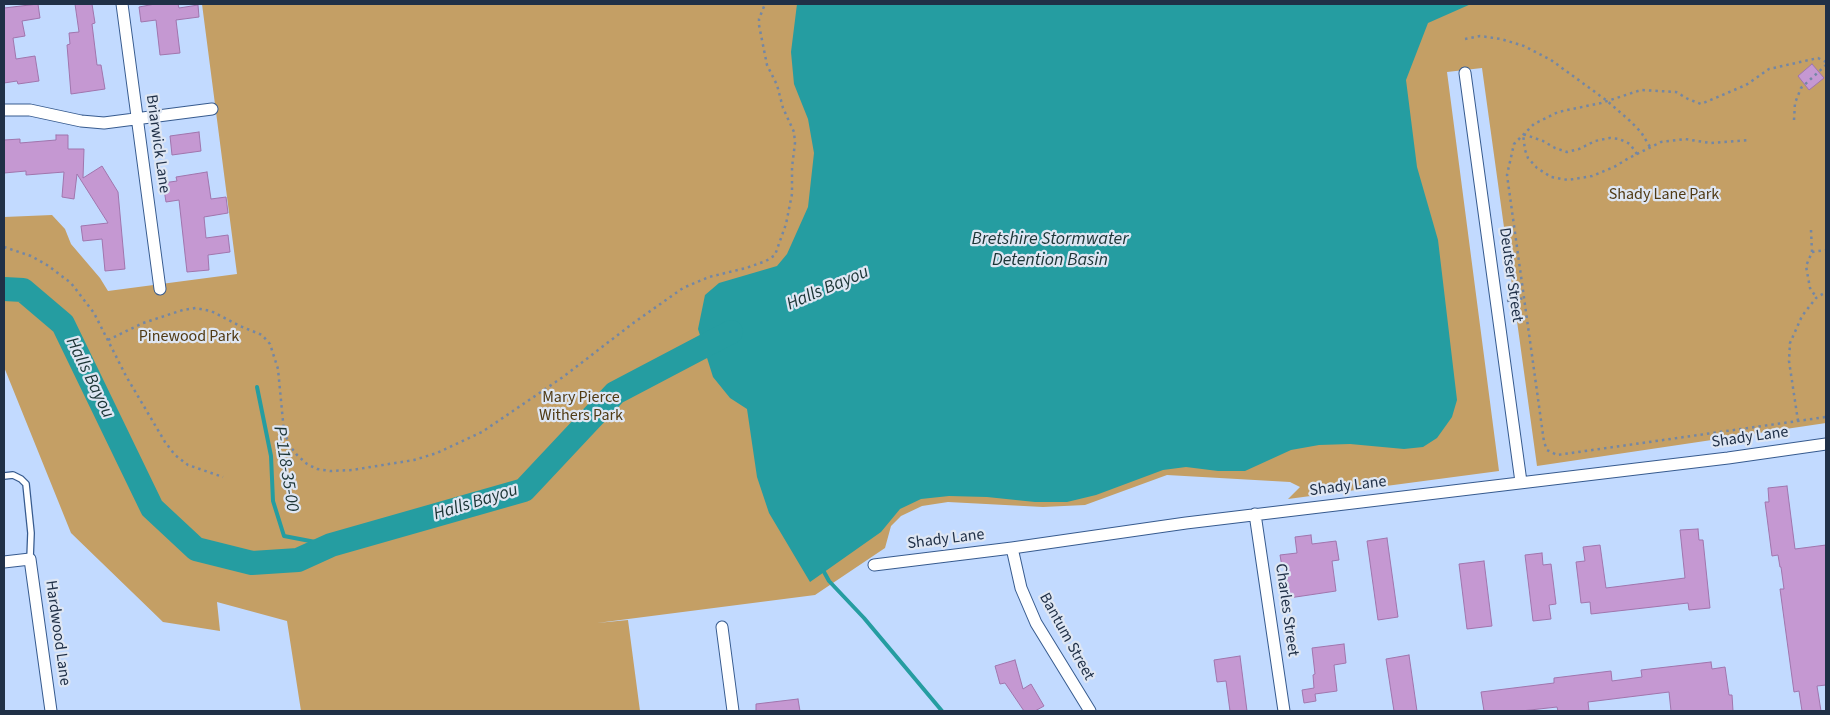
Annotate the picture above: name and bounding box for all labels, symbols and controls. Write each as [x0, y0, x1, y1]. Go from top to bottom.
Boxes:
street label: Briarwick Lane [141, 94, 173, 194]
park label: Shady Lane Park [1609, 185, 1719, 205]
street label: Deutser Street [1494, 227, 1526, 323]
water label: Bretshire Stormwater Detention Basin [972, 229, 1128, 272]
water label: Halls Bayou [784, 262, 872, 316]
park label: Pinewood Park [139, 327, 239, 347]
water label: Halls Bayou [60, 334, 118, 422]
park label: Mary Pierce Withers Park [539, 388, 623, 426]
street label: Shady Lane [1710, 423, 1790, 453]
water label: P-118-35-00 [268, 425, 302, 513]
street label: Shady Lane [1308, 473, 1388, 501]
water label: Halls Bayou [431, 480, 521, 526]
street label: Shady Lane [906, 526, 986, 554]
street label: Charles Street [1270, 562, 1302, 658]
street label: Hardwood Lane [40, 579, 74, 687]
street label: Bantum Street [1034, 590, 1098, 684]

